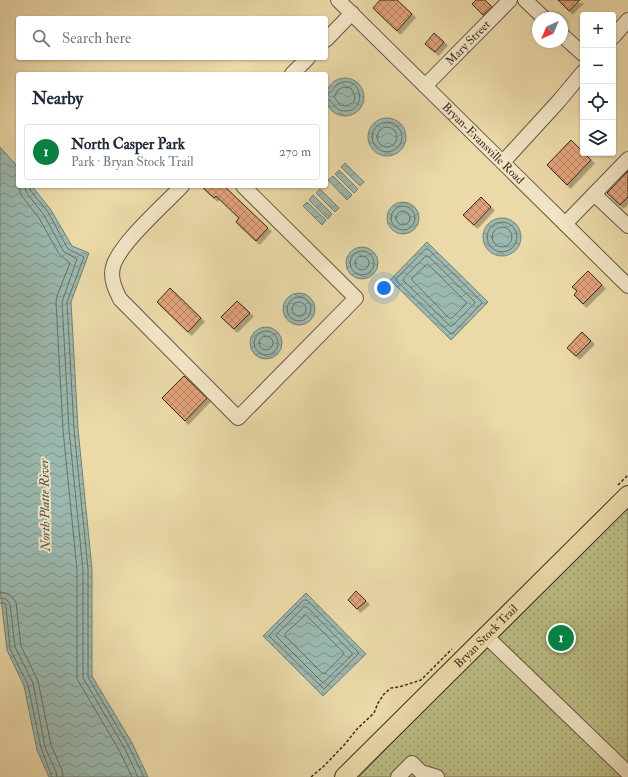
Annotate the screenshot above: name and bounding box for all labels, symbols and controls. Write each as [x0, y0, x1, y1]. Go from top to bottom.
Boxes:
north arrow [532, 12, 568, 48]
map controls [580, 12, 616, 156]
button: + [580, 12, 616, 48]
search box [16, 16, 328, 60]
street label: Mary Street [443, 17, 494, 69]
icon: search [30, 27, 52, 49]
text: Search here [62, 29, 131, 48]
button: − [580, 48, 616, 84]
button: locate [580, 84, 616, 120]
text: Nearby [32, 88, 83, 109]
street label: Bryan-Evansville Road [439, 100, 527, 188]
button: layers [580, 120, 616, 156]
text: North Casper Park [71, 135, 185, 154]
text: 1 [44, 144, 48, 160]
text: 270 m [279, 144, 311, 160]
text: Park · Bryan Stock Trail [71, 154, 194, 170]
your location [374, 278, 394, 298]
water label: North Platte River [36, 457, 54, 552]
street label: Bryan Stock Trail [451, 602, 521, 671]
pin: 1 [548, 623, 574, 653]

